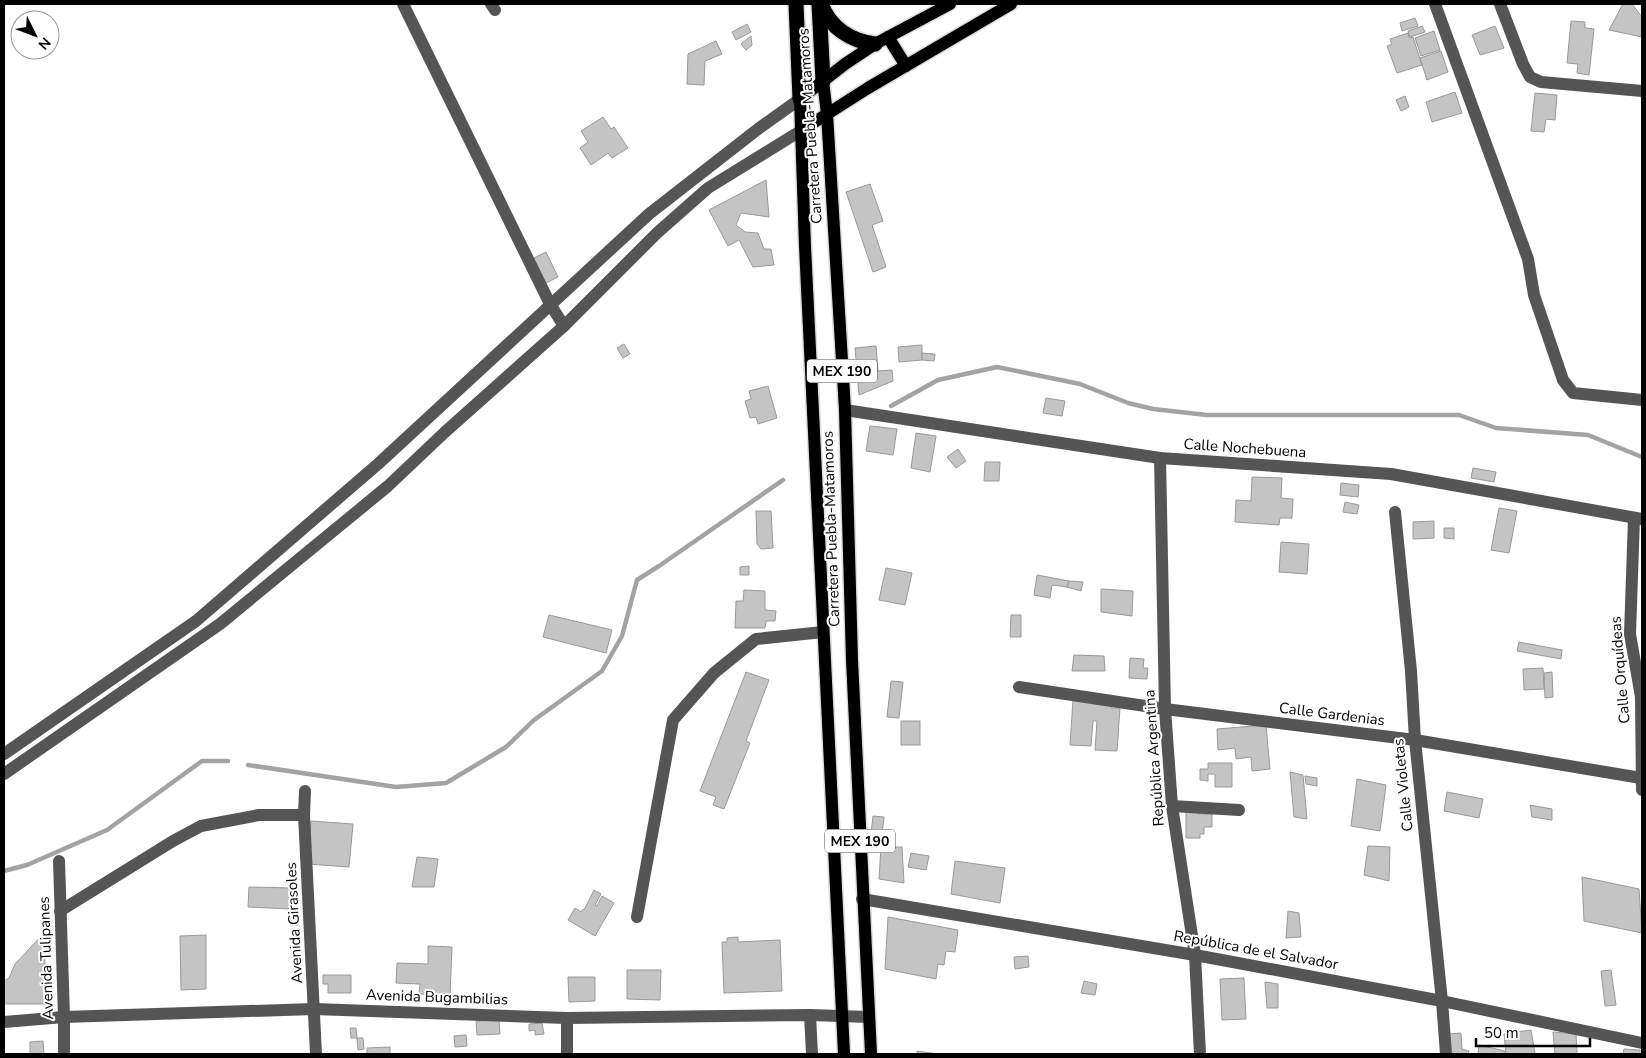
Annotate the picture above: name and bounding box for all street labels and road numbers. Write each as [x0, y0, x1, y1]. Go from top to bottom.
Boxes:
street label: Carretera Puebla-Matamoros [793, 28, 827, 224]
road number: MEX 190 [807, 360, 877, 382]
street label: Carretera Puebla-Matamoros [818, 431, 844, 627]
street label: Calle Nochebuena [1183, 434, 1307, 462]
street label: Calle Orquídeas [1605, 615, 1635, 725]
street label: República Argentina [1139, 689, 1169, 827]
street label: Calle Gardenias [1278, 698, 1386, 730]
street label: Calle Violetas [1388, 738, 1418, 832]
road number: MEX 190 [825, 829, 895, 852]
street label: Avenida Girasoles [281, 862, 307, 984]
street label: Avenida Tulipanes [34, 896, 58, 1020]
street label: República de el Salvador [1172, 926, 1340, 974]
street label: Avenida Bugambilias [366, 985, 508, 1009]

